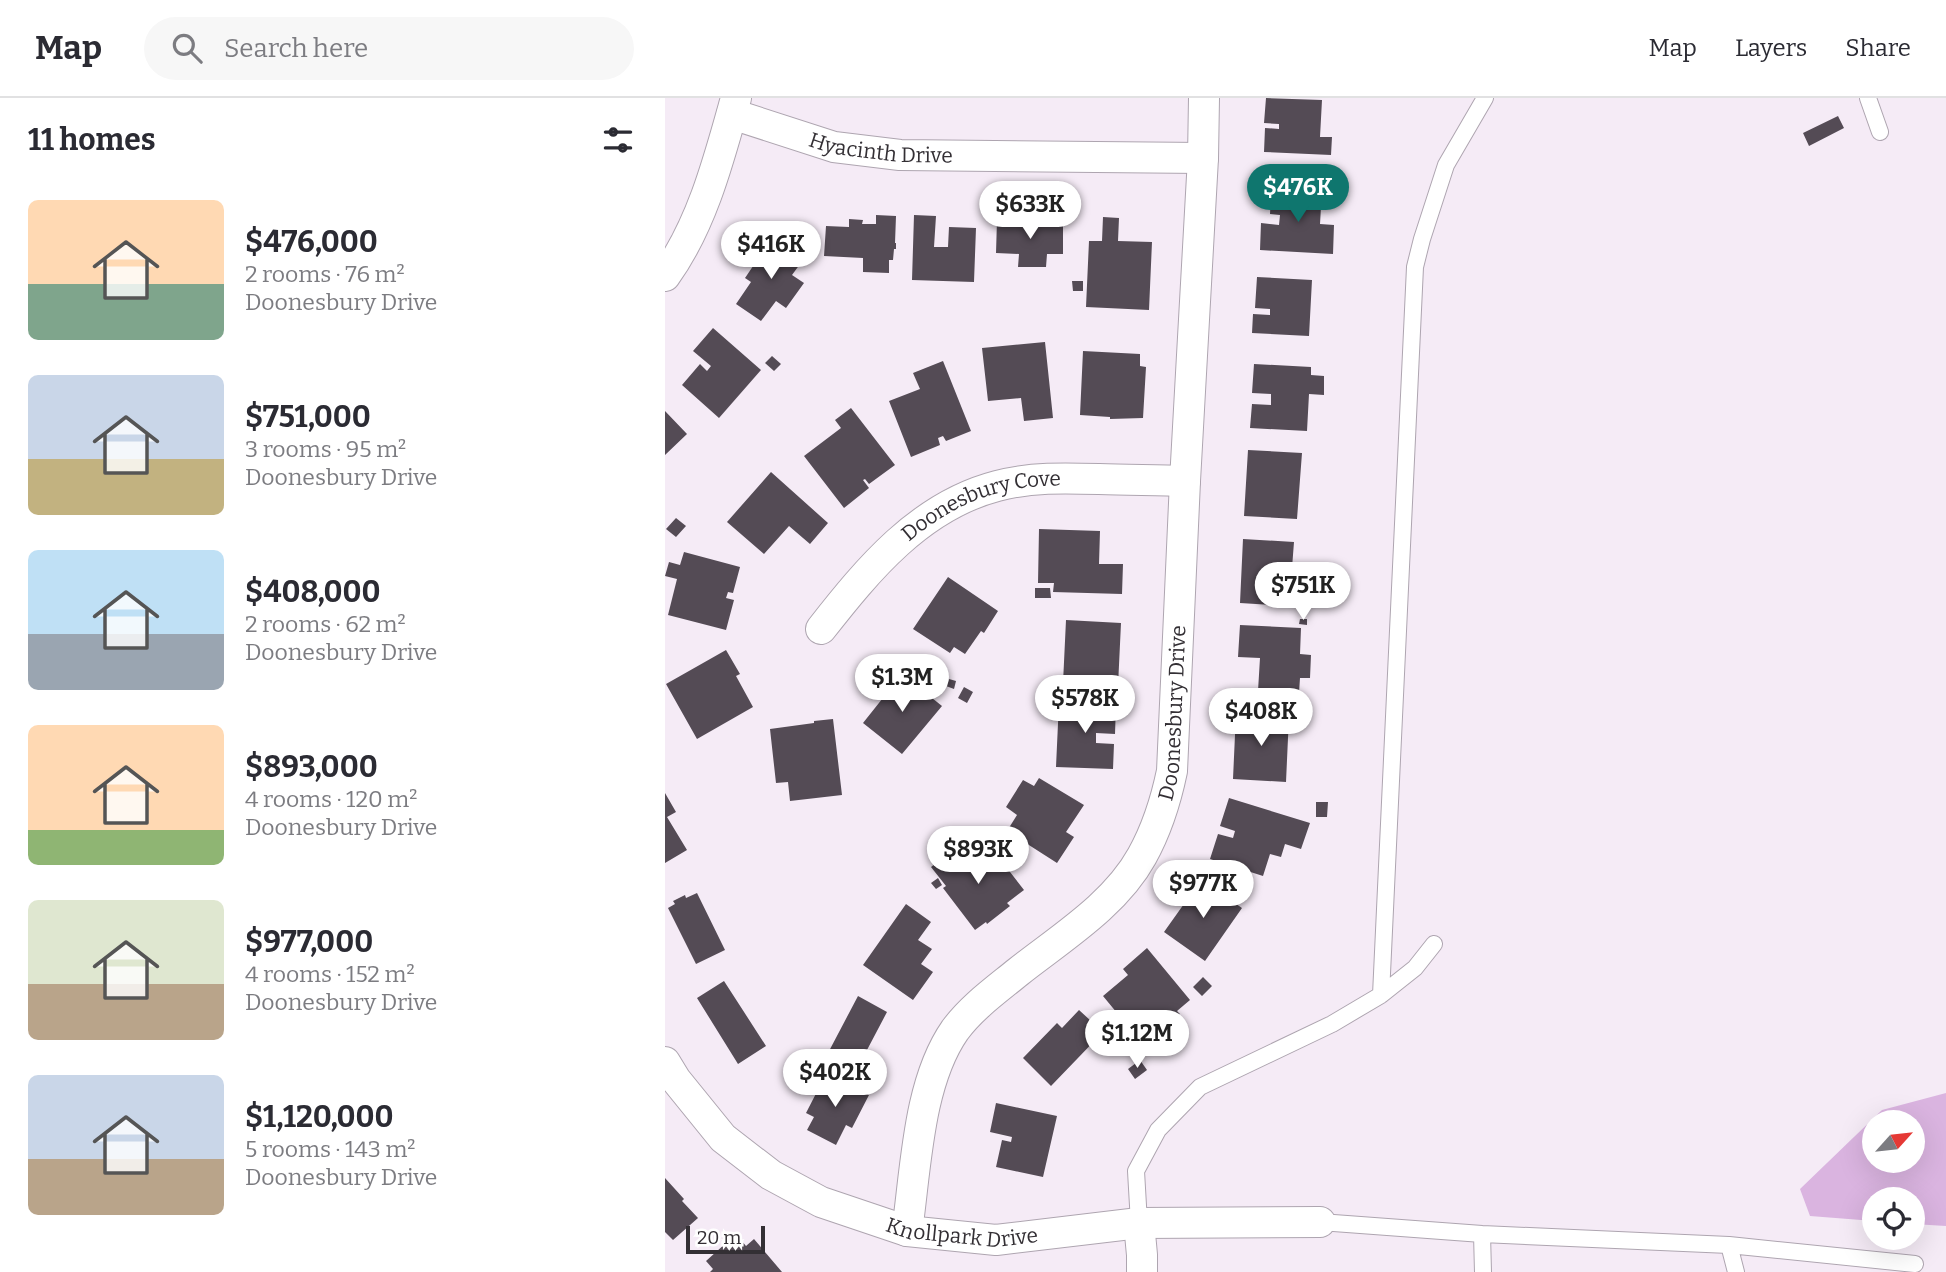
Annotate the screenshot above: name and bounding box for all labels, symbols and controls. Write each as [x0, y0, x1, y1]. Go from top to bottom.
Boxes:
search box [144, 17, 634, 80]
text: Map [35, 28, 102, 68]
icon: search [168, 29, 206, 67]
text: Search here [224, 33, 368, 64]
text: Map [1649, 34, 1697, 62]
text: Layers [1735, 34, 1807, 62]
text: Share [1845, 34, 1911, 62]
icon: filters [599, 121, 637, 159]
text: 11 homes [28, 122, 156, 158]
street label: Hyacinth Drive [806, 127, 953, 169]
pin: $476K [1249, 164, 1347, 224]
text: $476K [1263, 173, 1333, 201]
pin: $633K [981, 181, 1079, 241]
text: $633K [995, 190, 1065, 218]
pin: $416K [722, 222, 820, 281]
text: $476,000 [245, 224, 378, 260]
icon: home [84, 228, 168, 312]
text: $416K [737, 230, 805, 258]
text: 2 rooms · 76 m² [245, 260, 405, 288]
text: Doonesbury Drive [245, 288, 437, 316]
text: $751,000 [245, 399, 371, 435]
icon: home [84, 403, 168, 487]
text: 3 rooms · 95 m² [245, 435, 406, 463]
text: Doonesbury Drive [245, 463, 437, 491]
street label: Doonesbury Cove [896, 465, 1061, 547]
pin: $751K [1254, 562, 1352, 622]
text: $751K [1271, 571, 1335, 599]
text: $408,000 [245, 574, 381, 610]
icon: home [84, 578, 168, 662]
text: 2 rooms · 62 m² [245, 610, 406, 638]
street label: Doonesbury Drive [1152, 625, 1192, 803]
text: Doonesbury Drive [245, 638, 437, 666]
pin: $1.3M [853, 654, 951, 714]
text: $1.3M [871, 663, 933, 691]
pin: $578K [1036, 676, 1134, 735]
text: $578K [1051, 684, 1119, 712]
pin: $408K [1212, 688, 1310, 748]
text: $408K [1225, 697, 1297, 725]
text: $893,000 [245, 749, 378, 785]
icon: home [84, 753, 168, 837]
text: 4 rooms · 120 m² [245, 785, 417, 813]
text: Doonesbury Drive [245, 813, 437, 841]
pin: $893K [929, 826, 1027, 886]
text: $893K [943, 835, 1013, 863]
pin: $977K [1154, 860, 1252, 920]
text: $977K [1169, 869, 1237, 897]
text: $977,000 [245, 924, 373, 960]
icon: home [84, 928, 168, 1012]
text: 4 rooms · 152 m² [245, 960, 415, 988]
text: Doonesbury Drive [245, 988, 437, 1016]
pin: $1.12M [1080, 1010, 1194, 1070]
text: $1.12M [1101, 1019, 1173, 1047]
pin: $402K [786, 1049, 884, 1109]
text: $402K [799, 1058, 871, 1086]
text: $1,120,000 [245, 1099, 394, 1135]
icon: home [84, 1103, 168, 1187]
north arrow [1862, 1110, 1925, 1172]
map controls [1862, 1110, 1925, 1250]
text: 5 rooms · 143 m² [245, 1135, 416, 1163]
text: Doonesbury Drive [245, 1163, 437, 1191]
button: locate [1862, 1187, 1925, 1250]
street label: Knollpark Drive [883, 1212, 1039, 1253]
scale bar [686, 1223, 765, 1255]
text: 20 m [697, 1226, 741, 1249]

